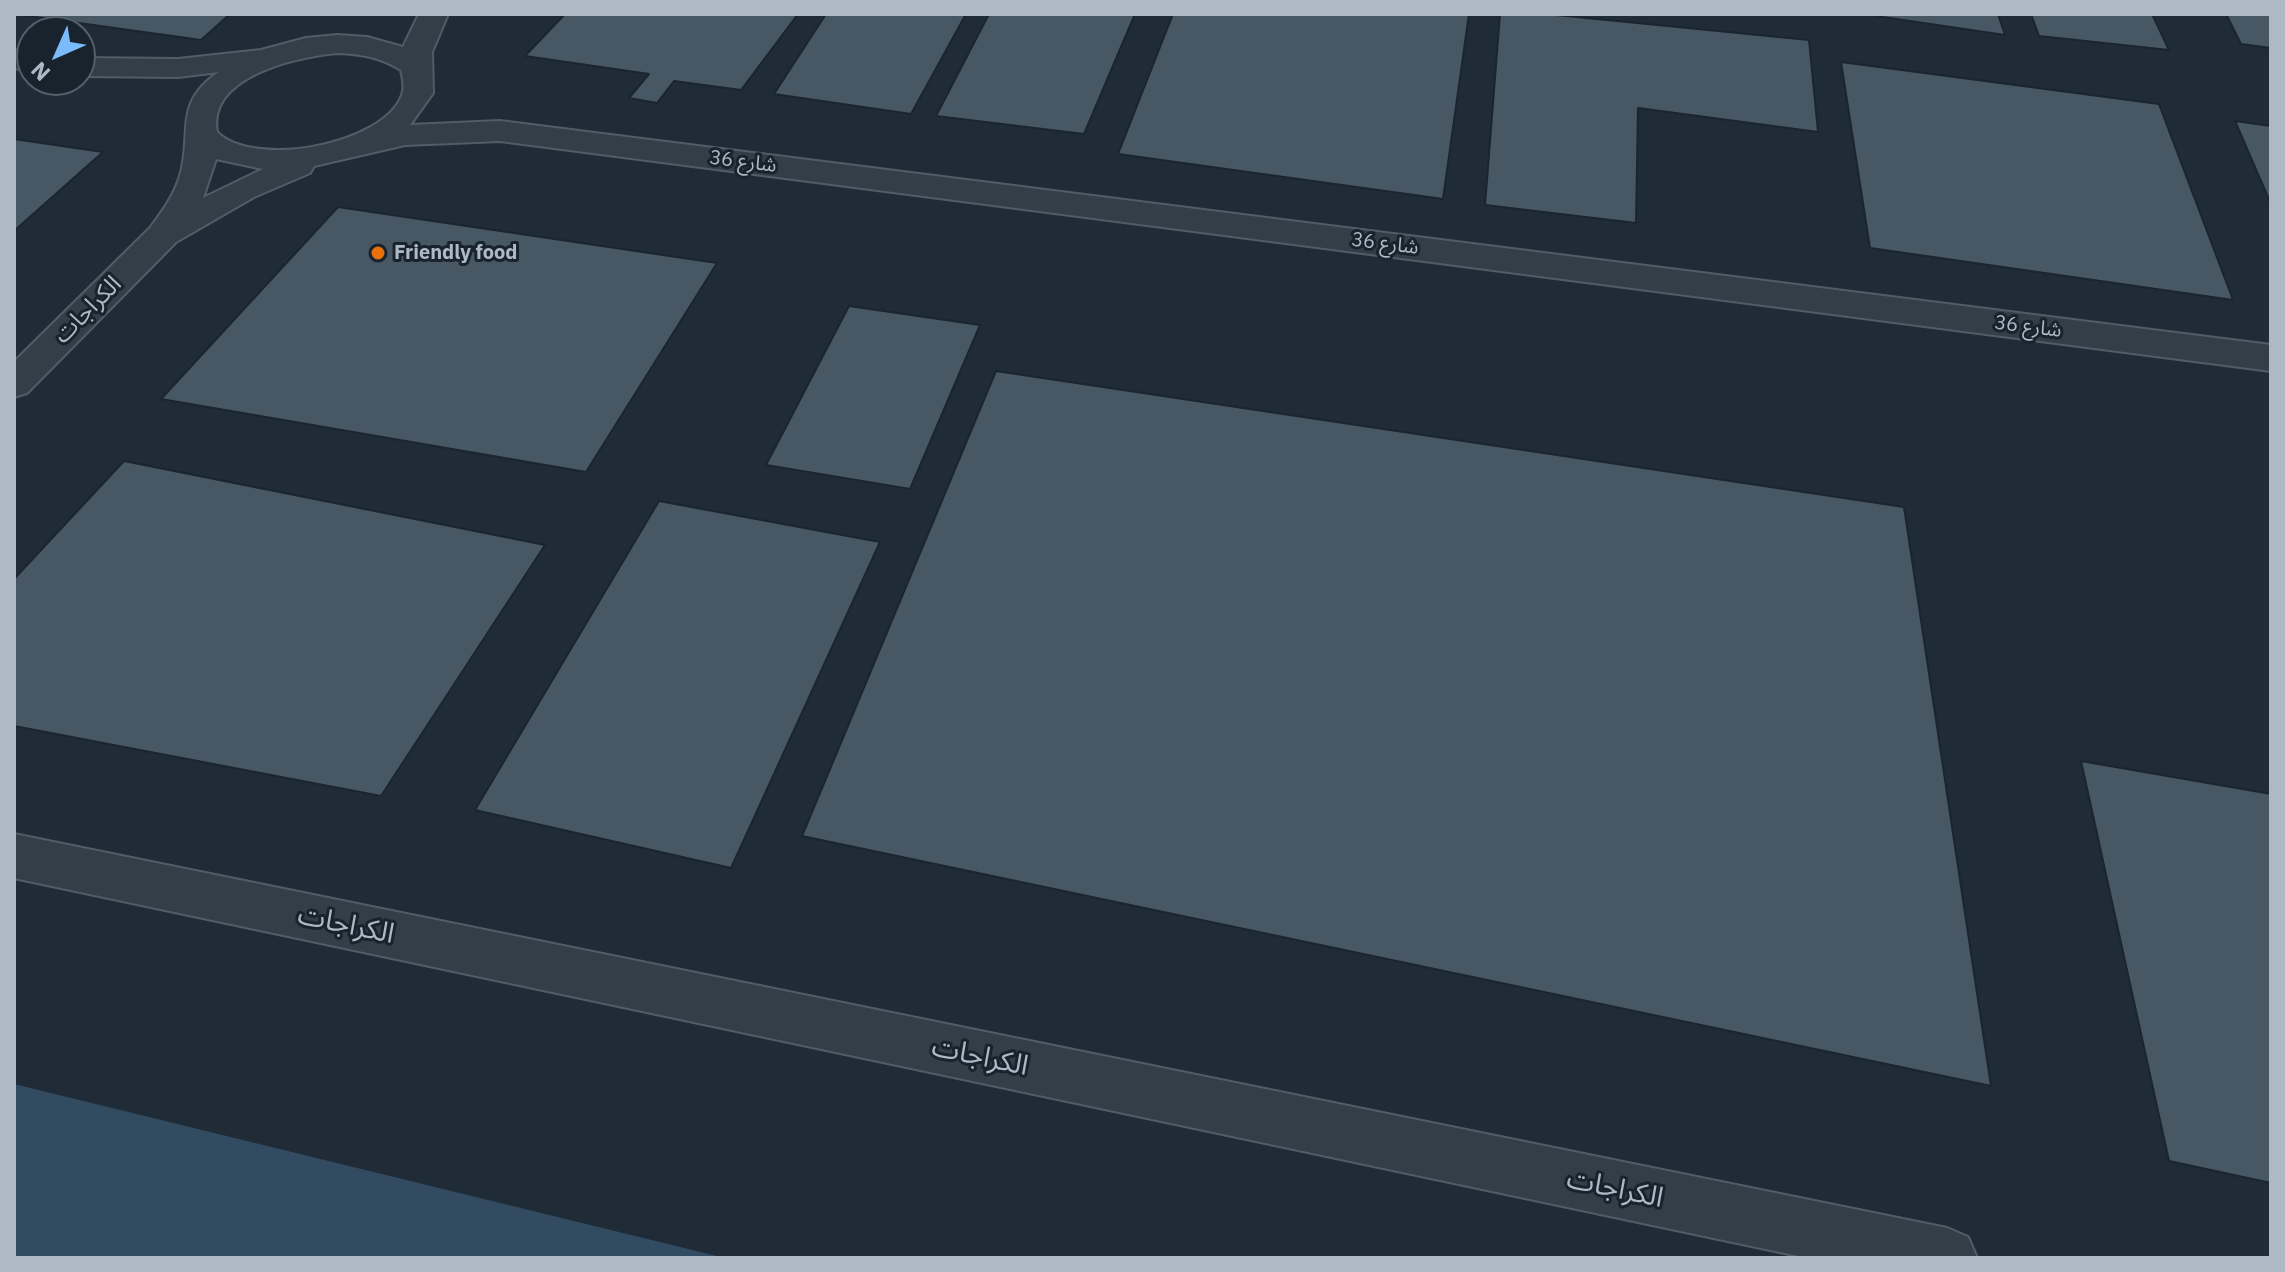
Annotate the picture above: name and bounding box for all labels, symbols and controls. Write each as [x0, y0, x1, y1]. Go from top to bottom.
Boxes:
north arrow [16, 16, 96, 96]
text: N [24, 56, 56, 88]
street label: شارع 36 [708, 146, 778, 178]
street label: شارع 36 [1350, 228, 1420, 260]
place label: Friendly food [394, 241, 517, 265]
marker: Friendly food [369, 244, 387, 262]
street label: الكراجات [48, 270, 128, 350]
street label: شارع 36 [1993, 311, 2063, 343]
street label: الكراجات [295, 898, 397, 952]
street label: الكراجات [929, 1030, 1031, 1084]
street label: الكراجات [1564, 1162, 1666, 1216]

